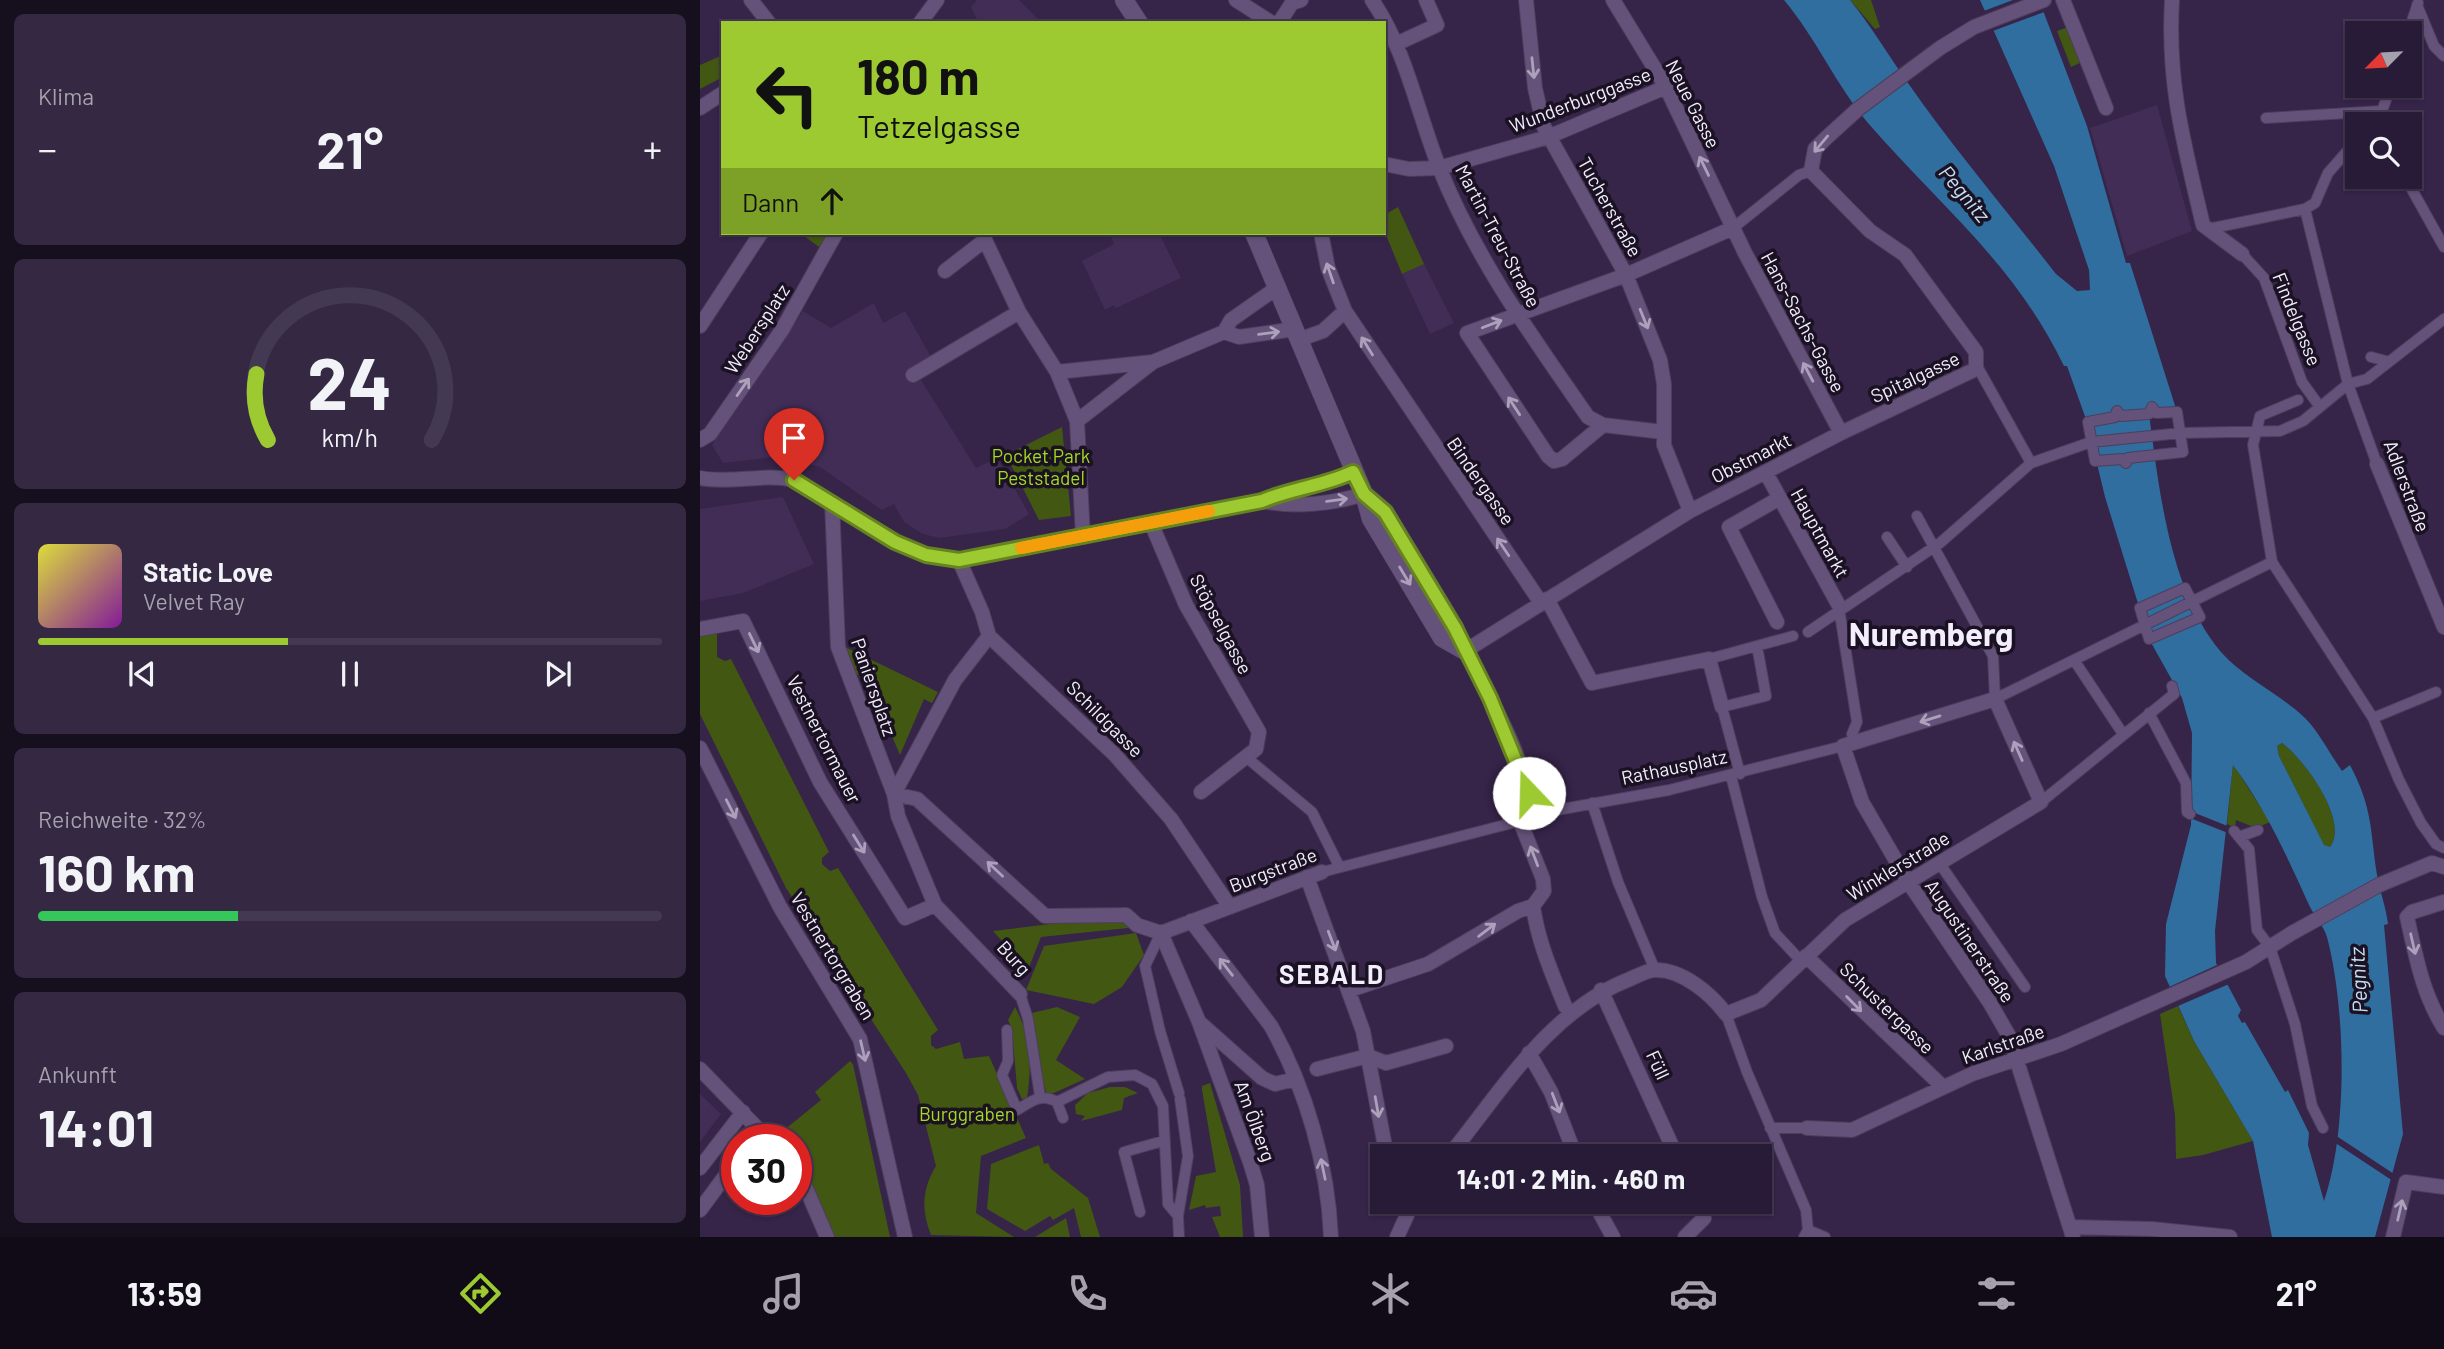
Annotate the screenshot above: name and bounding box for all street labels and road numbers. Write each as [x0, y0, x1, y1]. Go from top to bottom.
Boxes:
street label: Neue Gasse [1661, 56, 1726, 152]
street label: Wunderburggasse [1506, 62, 1654, 137]
street label: Tucherstraße [1574, 153, 1647, 261]
street label: Martin-Treu-Straße [1451, 160, 1546, 311]
street label: Hans-Sachs-Gasse [1757, 248, 1850, 396]
street label: Findelgasse [2268, 269, 2327, 369]
street label: Webersplatz [719, 280, 794, 378]
street label: Spitalgasse [1867, 346, 1963, 407]
street label: Obstmarkt [1707, 428, 1795, 488]
street label: Bindergasse [1443, 432, 1520, 529]
street label: Adlerstraße [2379, 437, 2435, 535]
street label: Hauptmarkt [1787, 484, 1854, 581]
street label: Stöpselgasse [1185, 570, 1257, 678]
street label: Paniersplatz [847, 635, 902, 739]
street label: Vestnertormauer [782, 671, 867, 807]
street label: Schildgasse [1062, 676, 1148, 762]
street label: Rathausplatz [1619, 744, 1729, 789]
street label: Winklerstraße [1842, 826, 1953, 905]
street label: Burgstraße [1226, 842, 1320, 897]
street label: Augustinerstraße [1921, 875, 2020, 1007]
street label: Vestnertorgraben [786, 888, 881, 1024]
street label: Burg [993, 936, 1036, 980]
street label: Schustergasse [1835, 957, 1939, 1058]
street label: Karlstraße [1958, 1019, 2047, 1068]
street label: Füll [1642, 1047, 1675, 1083]
street label: Am Ölberg [1230, 1077, 1281, 1164]

